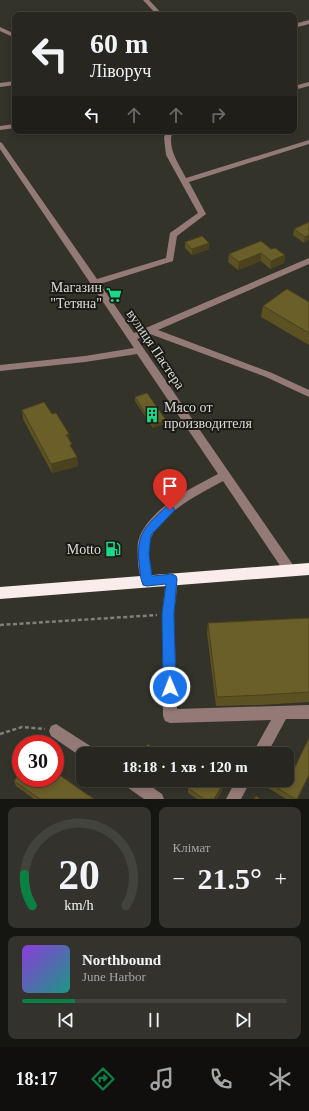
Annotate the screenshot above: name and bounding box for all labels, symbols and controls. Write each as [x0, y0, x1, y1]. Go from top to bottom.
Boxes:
icon: left [24, 28, 76, 80]
text: 60 m [90, 28, 148, 59]
text: Ліворуч [90, 61, 151, 81]
icon: left [81, 104, 103, 126]
icon: ahead [123, 104, 145, 126]
icon: ahead [165, 104, 187, 126]
icon: right [207, 104, 229, 126]
place label: Магазин "Тетяна" [50, 280, 103, 311]
supermarket icon: Магазин "Тетяна" [105, 286, 123, 304]
street label: вулиця Пастера [124, 307, 188, 392]
place label: Мясо от производителя [164, 400, 253, 431]
building icon: Мясо от производителя [143, 406, 161, 424]
pin [153, 469, 187, 510]
icon: arrive [159, 475, 181, 497]
fuel station icon: Motto [104, 540, 122, 558]
place label: Motto [67, 542, 101, 557]
position arrow [149, 666, 191, 708]
speed limit sign: 30 [12, 735, 64, 787]
text: 18:18 · 1 хв · 120 m [122, 759, 248, 775]
text: Клімат [173, 840, 211, 855]
text: 20 [58, 851, 100, 897]
text: 21.5° [198, 862, 262, 895]
text: − [173, 866, 185, 891]
text: + [275, 866, 287, 891]
text: km/h [65, 896, 94, 912]
text: Northbound [82, 952, 161, 968]
text: June Harbor [82, 969, 146, 984]
icon: previous [55, 1009, 77, 1031]
icon: pause [143, 1009, 165, 1031]
icon: next [232, 1009, 254, 1031]
icon: directions [89, 1065, 117, 1093]
icon: music [148, 1065, 176, 1093]
icon: phone [207, 1065, 235, 1093]
icon: climate [266, 1065, 294, 1093]
text: 18:17 [16, 1069, 58, 1089]

